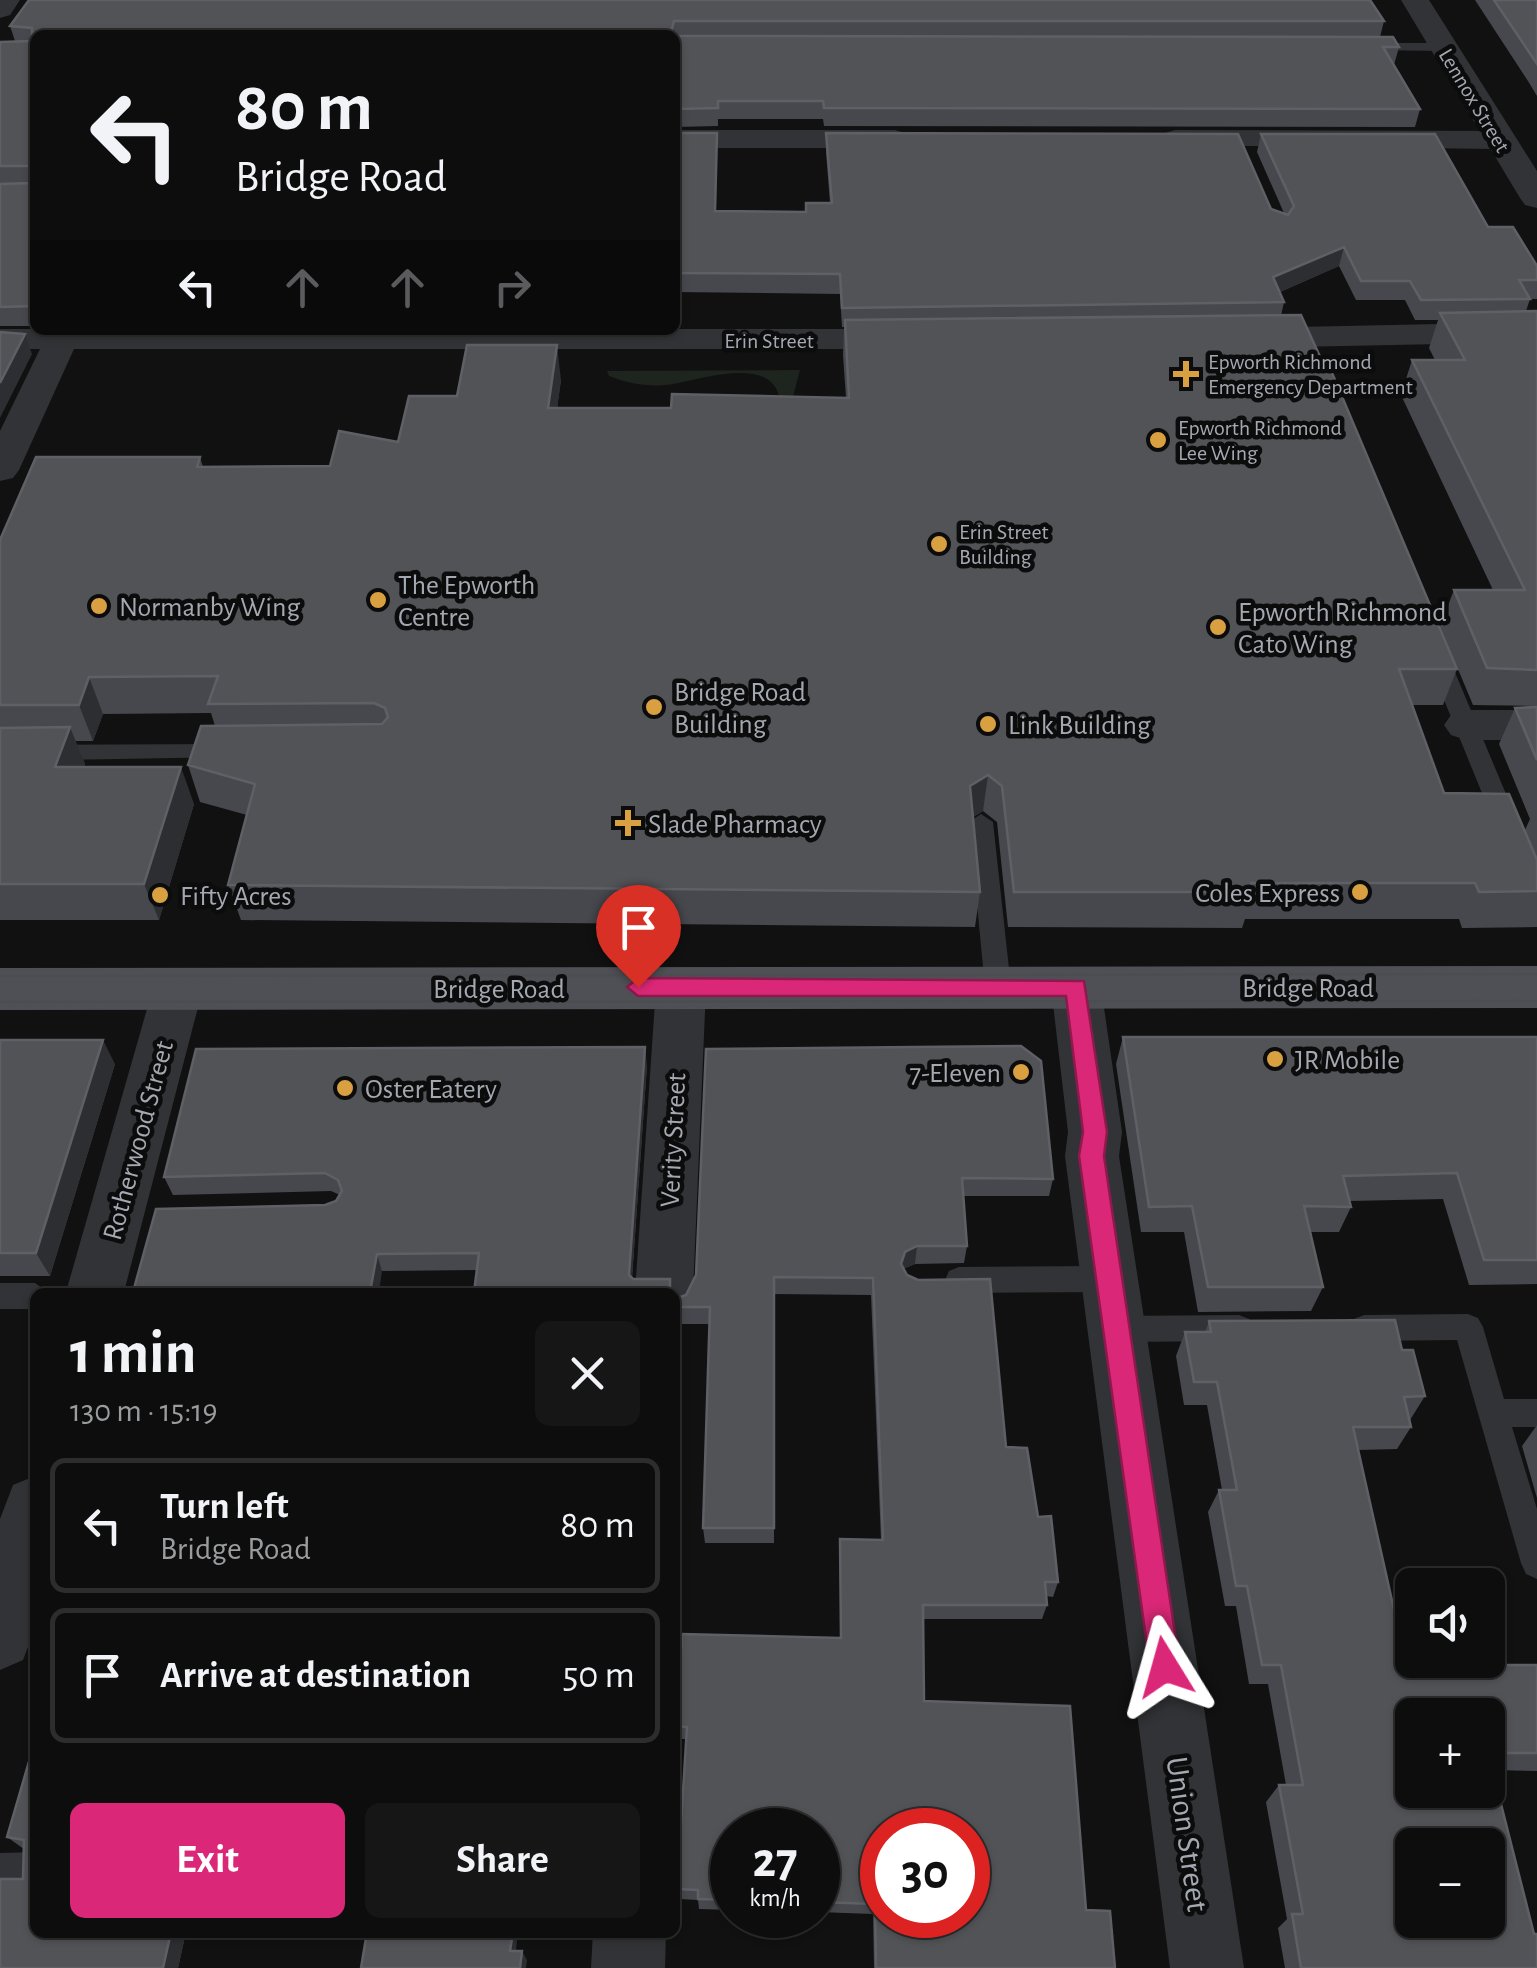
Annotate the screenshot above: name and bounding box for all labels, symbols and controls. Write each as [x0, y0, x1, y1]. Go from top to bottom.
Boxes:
street label: Lennox Street [1435, 45, 1514, 156]
icon: left [70, 70, 200, 200]
text: 80 m [235, 73, 373, 143]
text: Bridge Road [235, 155, 447, 200]
icon: left [170, 260, 225, 315]
icon: ahead [275, 260, 330, 315]
icon: ahead [380, 260, 435, 315]
icon: right [485, 260, 540, 315]
street label: Erin Street [724, 330, 814, 352]
place label: Epworth Richmond Emergency Department [1208, 351, 1413, 398]
marker: Epworth Richmond Emergency Department [1173, 361, 1199, 387]
place label: Epworth Richmond Lee Wing [1178, 417, 1342, 464]
marker: Epworth Richmond Lee Wing [1147, 429, 1169, 451]
place label: Erin Street Building [959, 521, 1049, 568]
marker: Erin Street Building [928, 533, 950, 555]
place label: The Epworth Centre [398, 572, 535, 632]
marker: The Epworth Centre [367, 589, 389, 611]
place label: Normanby Wing [119, 594, 300, 622]
marker: Normanby Wing [88, 595, 110, 617]
place label: Epworth Richmond Cato Wing [1238, 599, 1447, 659]
marker: Epworth Richmond Cato Wing [1207, 616, 1229, 638]
place label: Bridge Road Building [674, 679, 806, 739]
marker: Bridge Road Building [643, 696, 665, 718]
place label: Link Building [1008, 712, 1151, 740]
marker: Link Building [977, 713, 999, 735]
place label: Slade Pharmacy [648, 811, 822, 839]
marker: Slade Pharmacy [617, 812, 639, 834]
place label: Coles Express [1195, 880, 1340, 908]
marker: Coles Express [1349, 881, 1371, 903]
place label: Fifty Acres [180, 883, 292, 911]
marker: Fifty Acres [149, 884, 171, 906]
pin [596, 885, 681, 988]
icon: arrive [611, 900, 666, 955]
street label: Bridge Road [1242, 975, 1374, 1003]
street label: Bridge Road [433, 976, 565, 1004]
street label: Rotherwood Street [99, 1038, 179, 1243]
place label: JR Mobile [1295, 1047, 1400, 1075]
marker: JR Mobile [1264, 1048, 1286, 1070]
place label: 7-Eleven [909, 1060, 1001, 1088]
marker: 7-Eleven [1010, 1061, 1032, 1083]
street label: Verity Street [656, 1072, 692, 1208]
place label: Oster Eatery [365, 1076, 497, 1104]
marker: Oster Eatery [334, 1077, 356, 1099]
button: close [535, 1321, 640, 1426]
text: 1 min [70, 1324, 196, 1384]
text: 130 m · 15:19 [70, 1395, 218, 1427]
text: Turn left [160, 1488, 288, 1526]
icon: left [75, 1498, 130, 1553]
text: 80 m [560, 1507, 635, 1545]
text: Bridge Road [160, 1533, 311, 1565]
map controls [1395, 1568, 1505, 1938]
button: sound [1395, 1568, 1505, 1678]
position arrow [1113, 1615, 1217, 1719]
icon: arrive [75, 1648, 130, 1703]
text: Arrive at destination [160, 1657, 471, 1695]
text: 50 m [562, 1657, 635, 1695]
button: + [1395, 1698, 1505, 1808]
street label: Union Street [1160, 1755, 1214, 1914]
button: Exit [70, 1803, 345, 1918]
button: Share [365, 1803, 640, 1918]
speed limit sign: 30 [860, 1808, 990, 1938]
button: − [1395, 1828, 1505, 1938]
text: 27 [752, 1836, 798, 1886]
text: km/h [749, 1886, 801, 1911]

